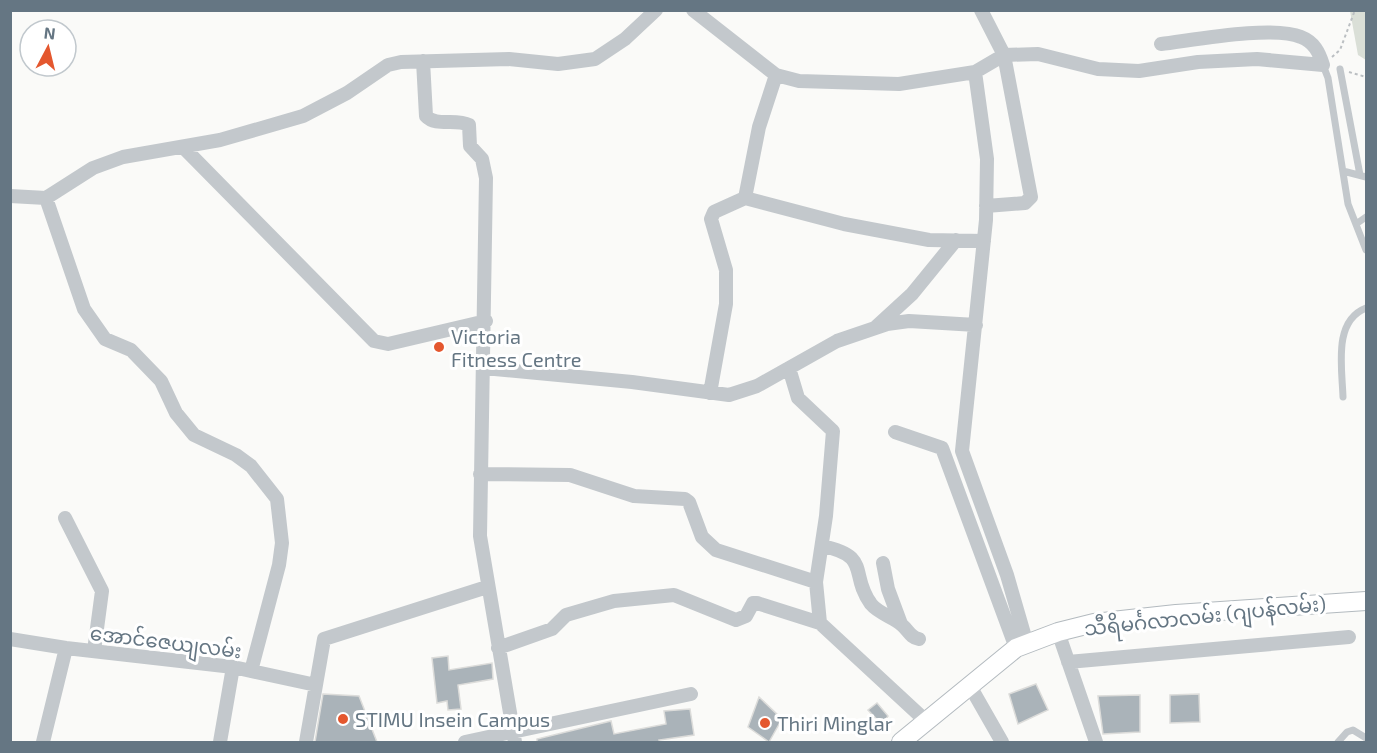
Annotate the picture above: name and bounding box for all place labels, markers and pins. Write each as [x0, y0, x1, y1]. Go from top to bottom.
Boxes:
place label: Victoria Fitness Centre [451, 324, 581, 371]
marker: Victoria Fitness Centre [432, 340, 446, 354]
place label: STIMU Insein Campus [355, 707, 550, 731]
place label: Thiri Minglar [777, 711, 893, 735]
marker: STIMU Insein Campus [336, 712, 350, 726]
marker: Thiri Minglar [758, 716, 772, 730]

